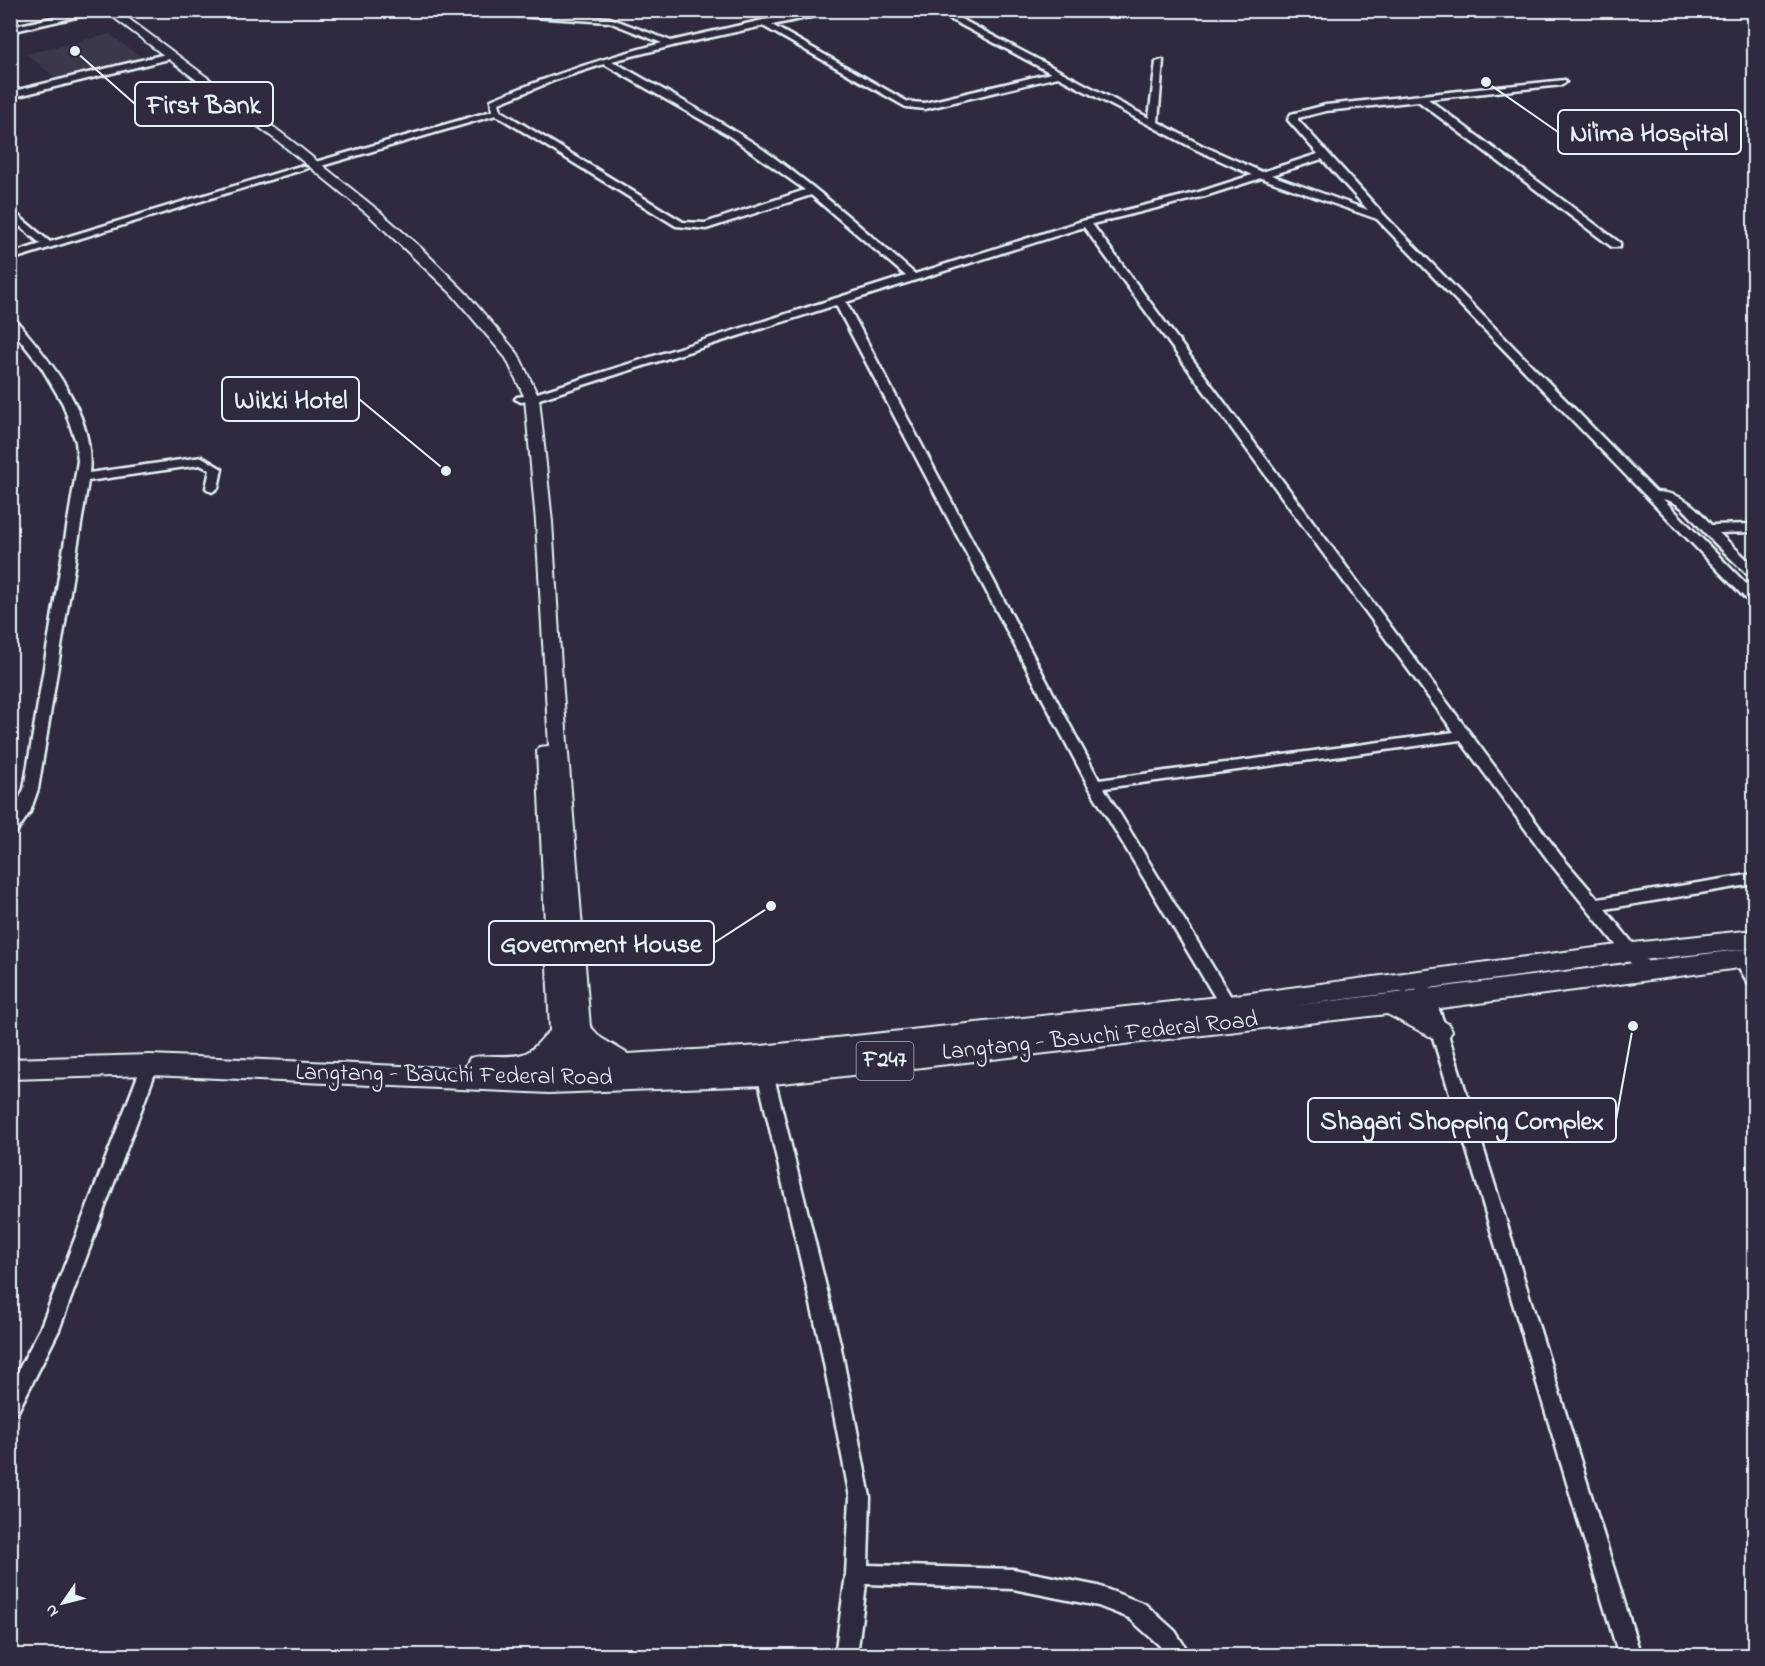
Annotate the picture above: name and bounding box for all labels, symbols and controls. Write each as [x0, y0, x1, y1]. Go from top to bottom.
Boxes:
callout: First Bank [135, 82, 273, 126]
text: First Bank [145, 88, 262, 126]
callout: Ni'ima Hospital [1558, 110, 1741, 154]
text: Ni'ima Hospital [1570, 116, 1728, 154]
callout: Wikki Hotel [222, 377, 359, 421]
text: Wikki Hotel [234, 383, 348, 421]
callout: Government House [489, 921, 714, 965]
text: Government House [500, 927, 703, 965]
street label: Langtang - Bauchi Federal Road [940, 1003, 1260, 1071]
road number: F247 [856, 1042, 914, 1080]
street label: Langtang - Bauchi Federal Road [295, 1056, 614, 1096]
callout: Shagari Shopping Complex [1308, 1098, 1616, 1142]
text: Shagari Shopping Complex [1320, 1104, 1604, 1143]
north arrow [33, 1573, 93, 1633]
text: N [39, 1599, 65, 1622]

